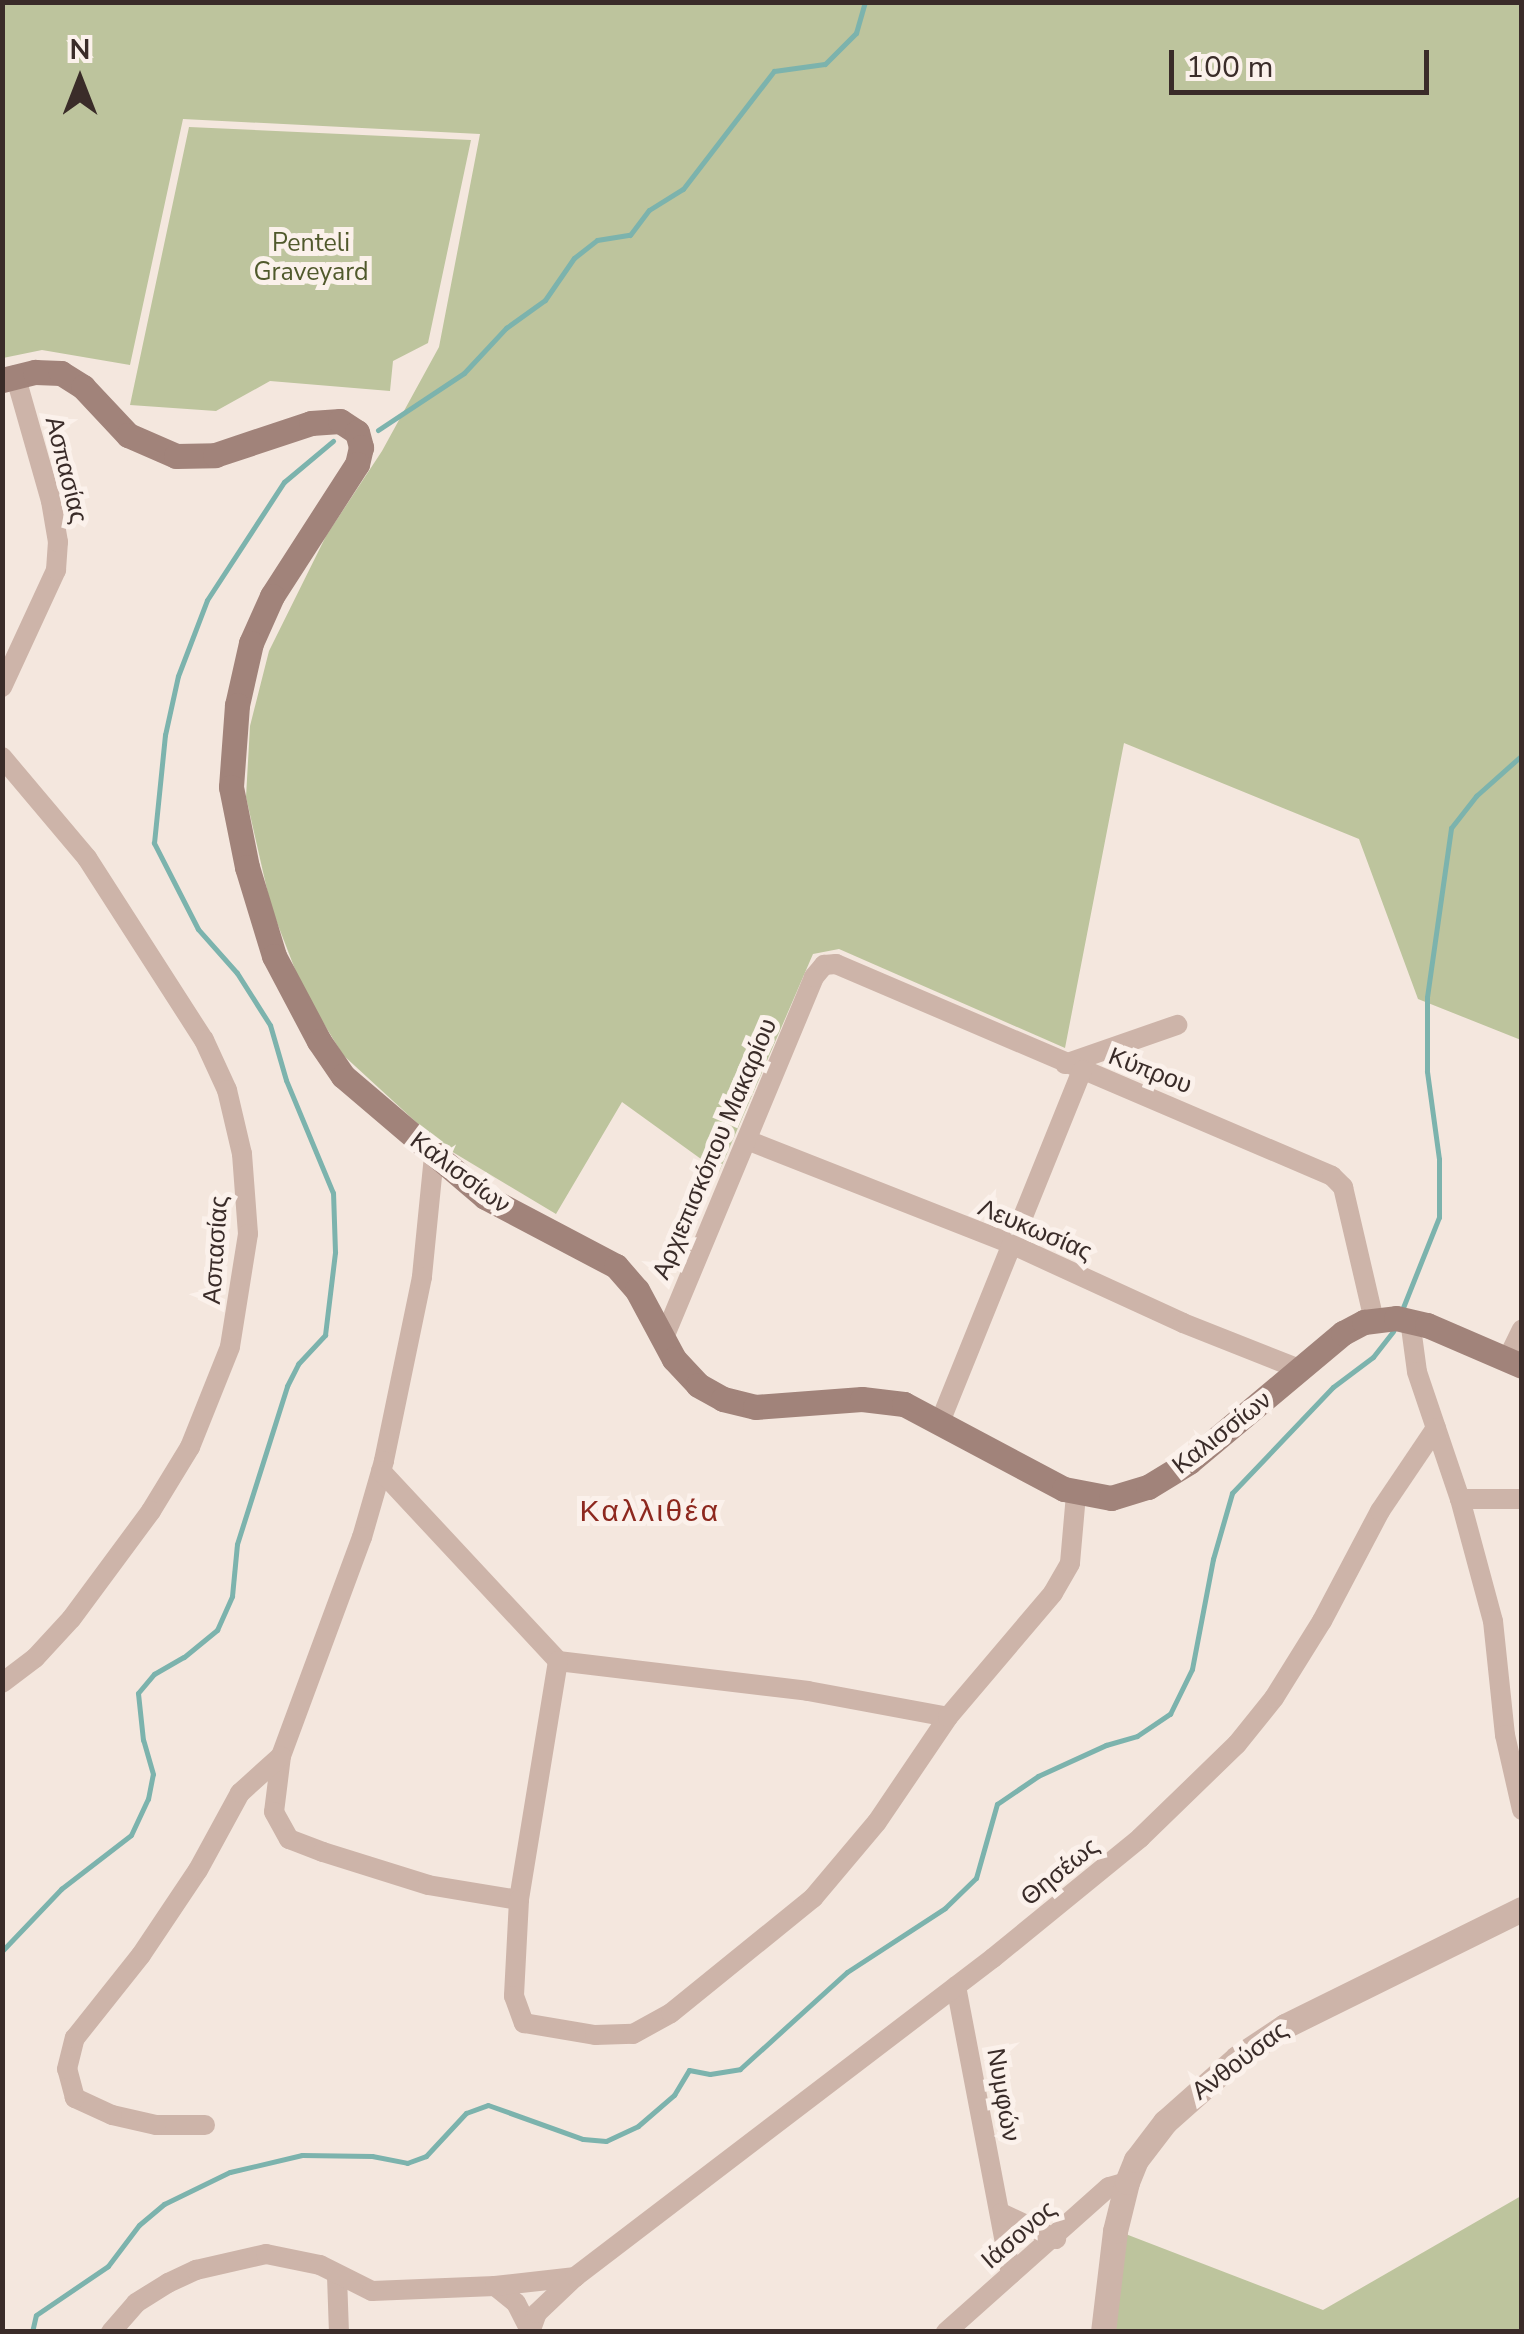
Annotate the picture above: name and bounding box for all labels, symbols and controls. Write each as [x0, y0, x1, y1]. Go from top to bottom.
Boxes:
north arrow [30, 30, 130, 130]
scale bar [1174, 30, 1434, 92]
text: N [70, 31, 90, 69]
text: 100 m [1186, 47, 1273, 88]
park label: Penteli Graveyard [253, 229, 369, 288]
street label: Ασπασίας [38, 414, 94, 526]
street label: Αρχιεπισκόπου Μακαρίου [646, 1014, 784, 1284]
street label: Κύπρου [1104, 1041, 1196, 1101]
street label: Καλισσίων [404, 1126, 516, 1220]
street label: Λευκωσίας [974, 1193, 1096, 1267]
street label: Ασπασίας [197, 1195, 235, 1305]
street label: Καλισσίων [1167, 1385, 1277, 1481]
district label: Καλλιθέα [579, 1494, 721, 1530]
street label: Θησέως [1015, 1832, 1105, 1912]
street label: Ανθούσας [1186, 2015, 1294, 2107]
street label: Νυμφών [980, 2046, 1026, 2144]
street label: Ιάσονος [976, 2194, 1062, 2276]

